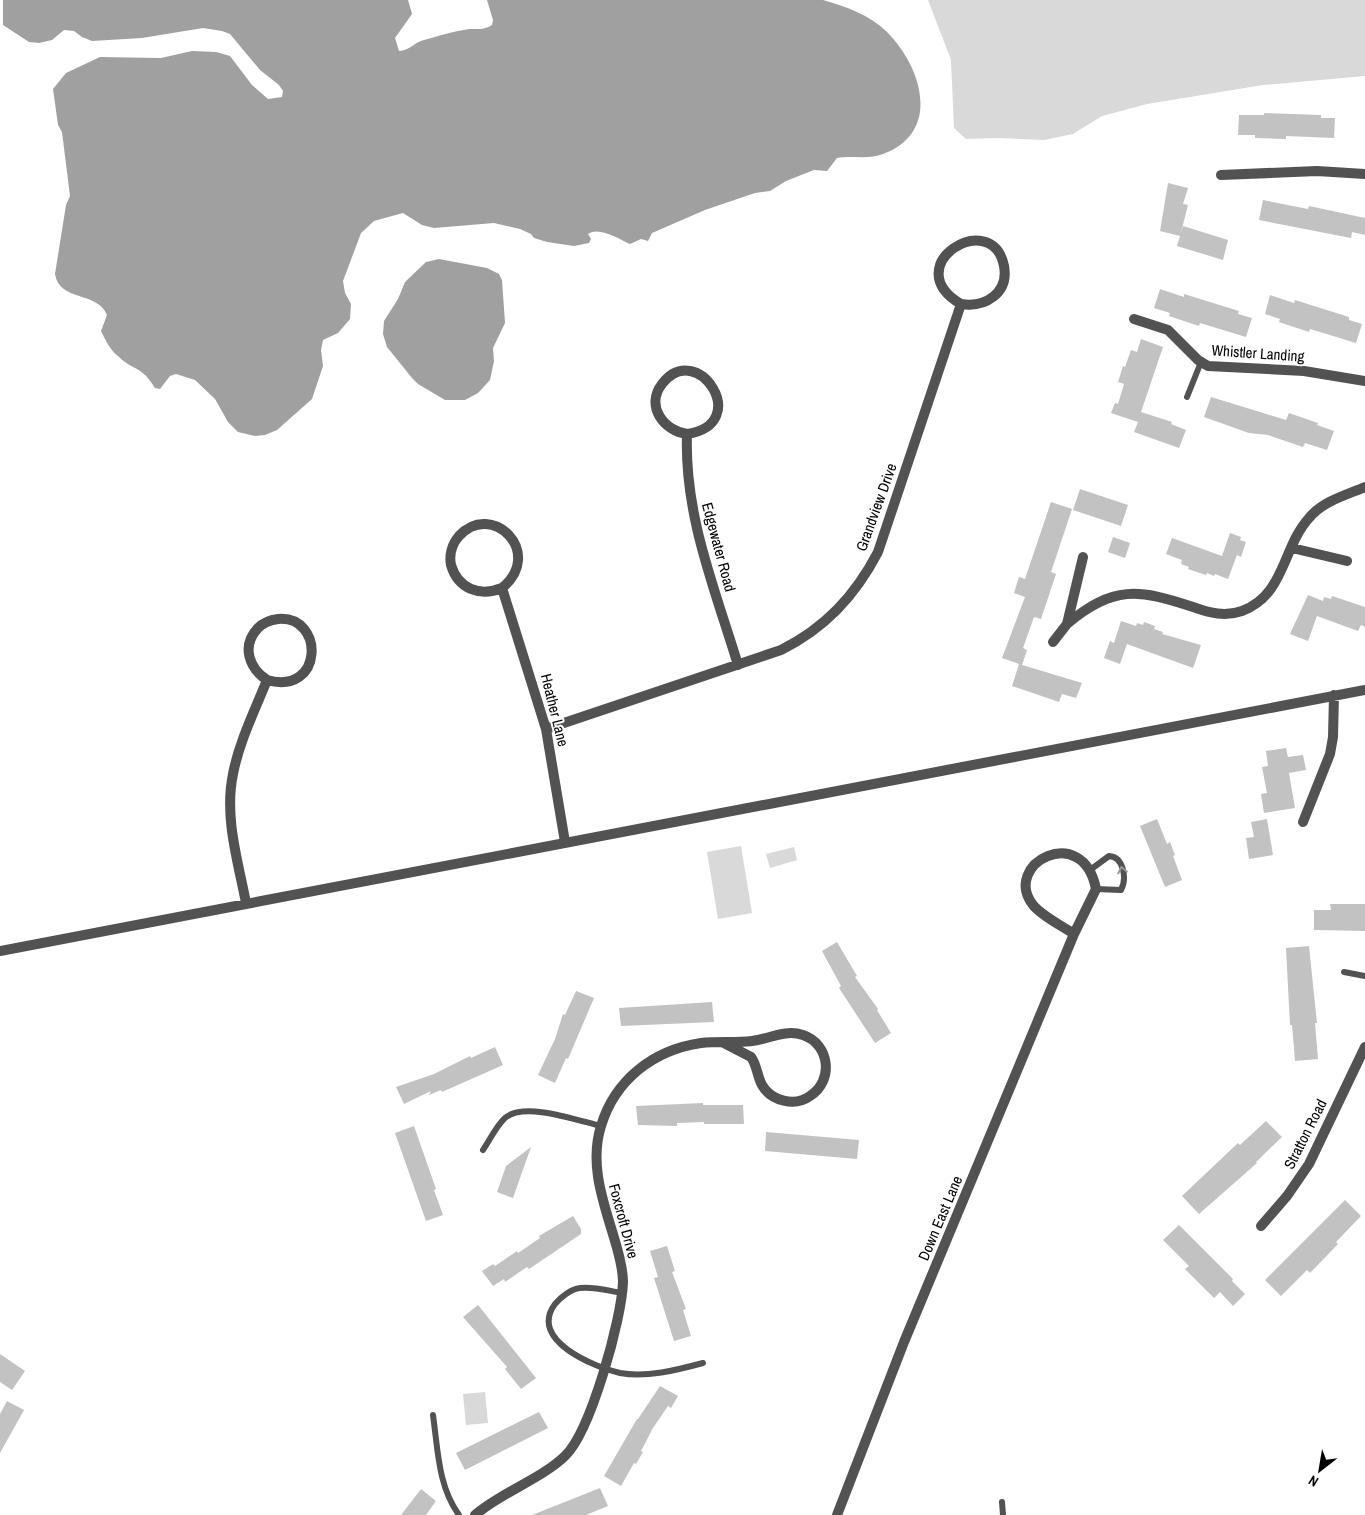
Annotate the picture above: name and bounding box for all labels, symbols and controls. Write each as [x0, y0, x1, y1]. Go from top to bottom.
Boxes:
street label: Whistler Landing [1211, 339, 1305, 367]
street label: Grandview Drive [850, 460, 902, 554]
street label: Edgewater Road [697, 500, 741, 594]
street label: Heather Lane [536, 671, 574, 749]
one-way arrow [1117, 866, 1128, 875]
street label: Stratton Road [1278, 1095, 1332, 1173]
street label: Down East Lane [913, 1172, 967, 1264]
street label: Foxcroft Drive [604, 1181, 644, 1261]
north arrow [1295, 1445, 1345, 1495]
text: N [1305, 1471, 1321, 1491]

